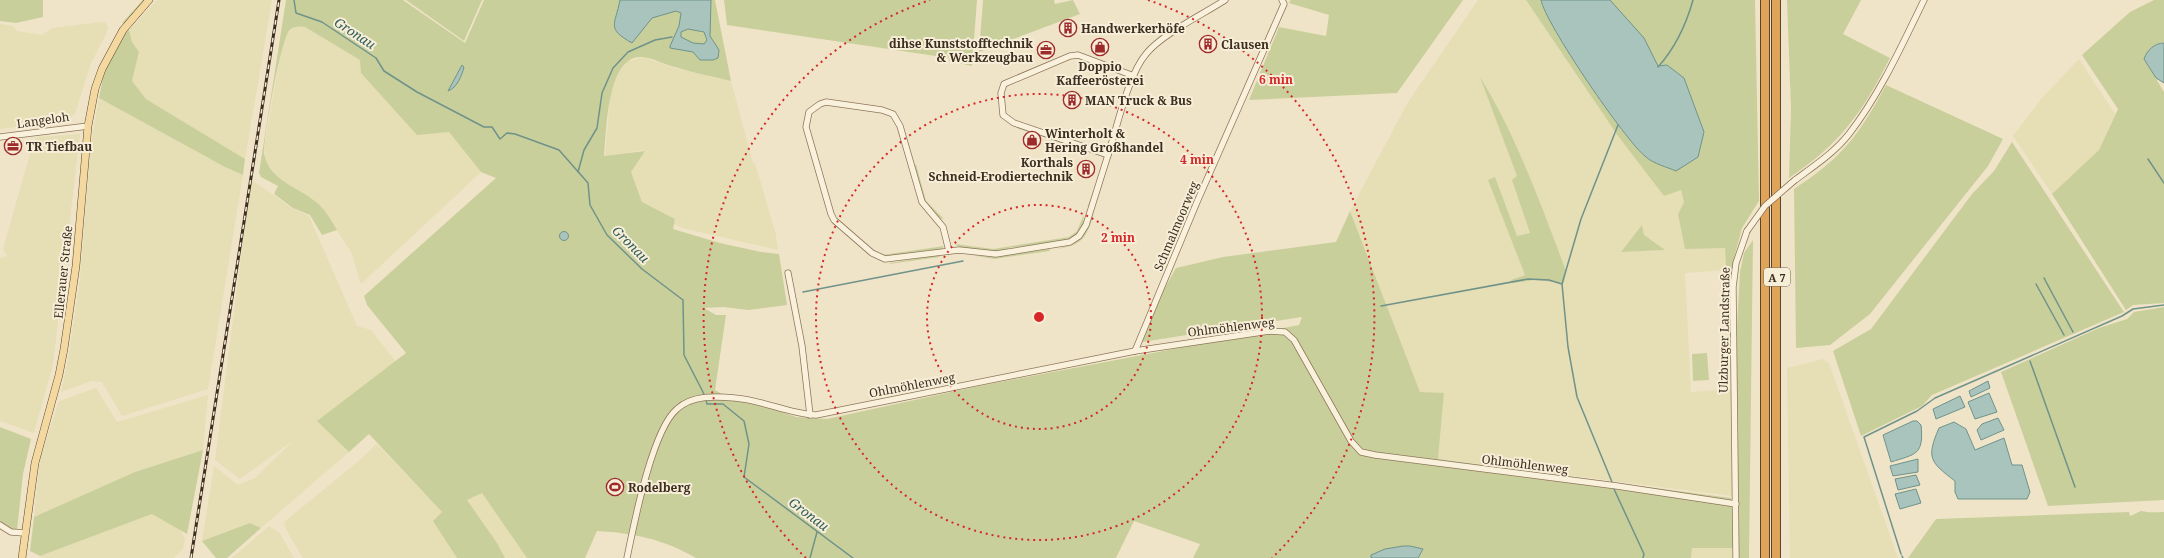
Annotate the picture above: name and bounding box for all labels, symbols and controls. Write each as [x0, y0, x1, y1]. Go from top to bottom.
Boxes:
water label: Gronau [331, 13, 379, 53]
building icon: Handwerkerhöfe [1058, 18, 1078, 38]
place label: Handwerkerhöfe [1081, 20, 1185, 37]
building icon: Clausen [1198, 34, 1218, 54]
place label: dihse Kunststofftechnik & Werkzeugbau [889, 35, 1033, 66]
place label: Clausen [1221, 36, 1269, 53]
shop icon: Doppio Kaffeerösterei [1090, 37, 1110, 57]
office icon: dihse Kunststofftechnik & Werkzeugbau [1036, 40, 1056, 60]
place label: Doppio Kaffeerösterei [1056, 58, 1144, 89]
text: 6 min [1259, 71, 1293, 88]
building icon: MAN Truck & Bus [1062, 90, 1082, 110]
place label: MAN Truck & Bus [1085, 92, 1192, 109]
street label: Langeloh [16, 108, 71, 132]
place label: Winterholt & Hering Großhandel [1045, 125, 1164, 156]
shop icon: Winterholt & Hering Großhandel [1022, 130, 1042, 150]
office icon: TR Tiefbau [3, 136, 23, 156]
place label: TR Tiefbau [26, 138, 92, 155]
text: 4 min [1180, 151, 1214, 168]
place label: Korthals Schneid-Erodiertechnik [929, 154, 1073, 185]
building icon: Korthals Schneid-Erodiertechnik [1076, 159, 1096, 179]
street label: Schmalmoorweg [1149, 178, 1203, 273]
water label: Gronau [608, 221, 654, 267]
street label: Ellerauer Straße [50, 225, 76, 319]
text: 2 min [1101, 229, 1135, 246]
street label: Ulzburger Landstraße [1714, 267, 1734, 393]
road number: A 7 [1764, 268, 1790, 286]
centre of rings [1032, 310, 1046, 324]
street label: Ohlmöhlenweg [1187, 313, 1276, 341]
street label: Ohlmöhlenweg [868, 368, 957, 402]
street label: Ohlmöhlenweg [1481, 450, 1570, 478]
sports icon: Rodelberg [605, 477, 625, 497]
place label: Rodelberg [628, 479, 691, 496]
water label: Gronau [785, 493, 833, 535]

